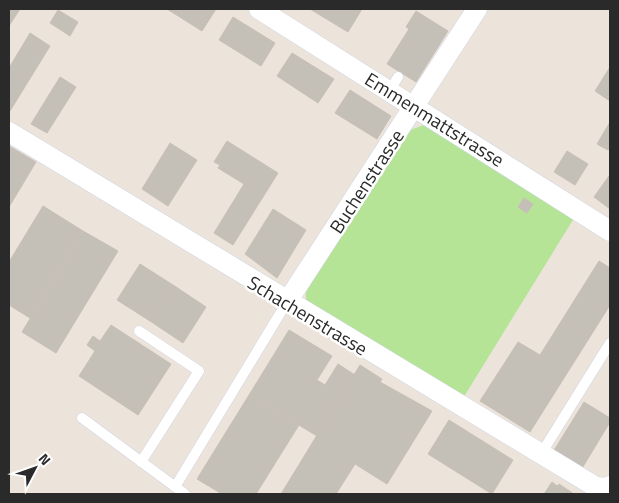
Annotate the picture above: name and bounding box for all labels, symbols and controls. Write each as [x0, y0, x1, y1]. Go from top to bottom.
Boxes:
street label: Emmenmattstrasse [360, 64, 510, 174]
street label: Buchenstrasse [321, 123, 411, 239]
street label: Schachenstrasse [242, 268, 374, 362]
north arrow [10, 443, 60, 493]
text: N [34, 449, 56, 470]

